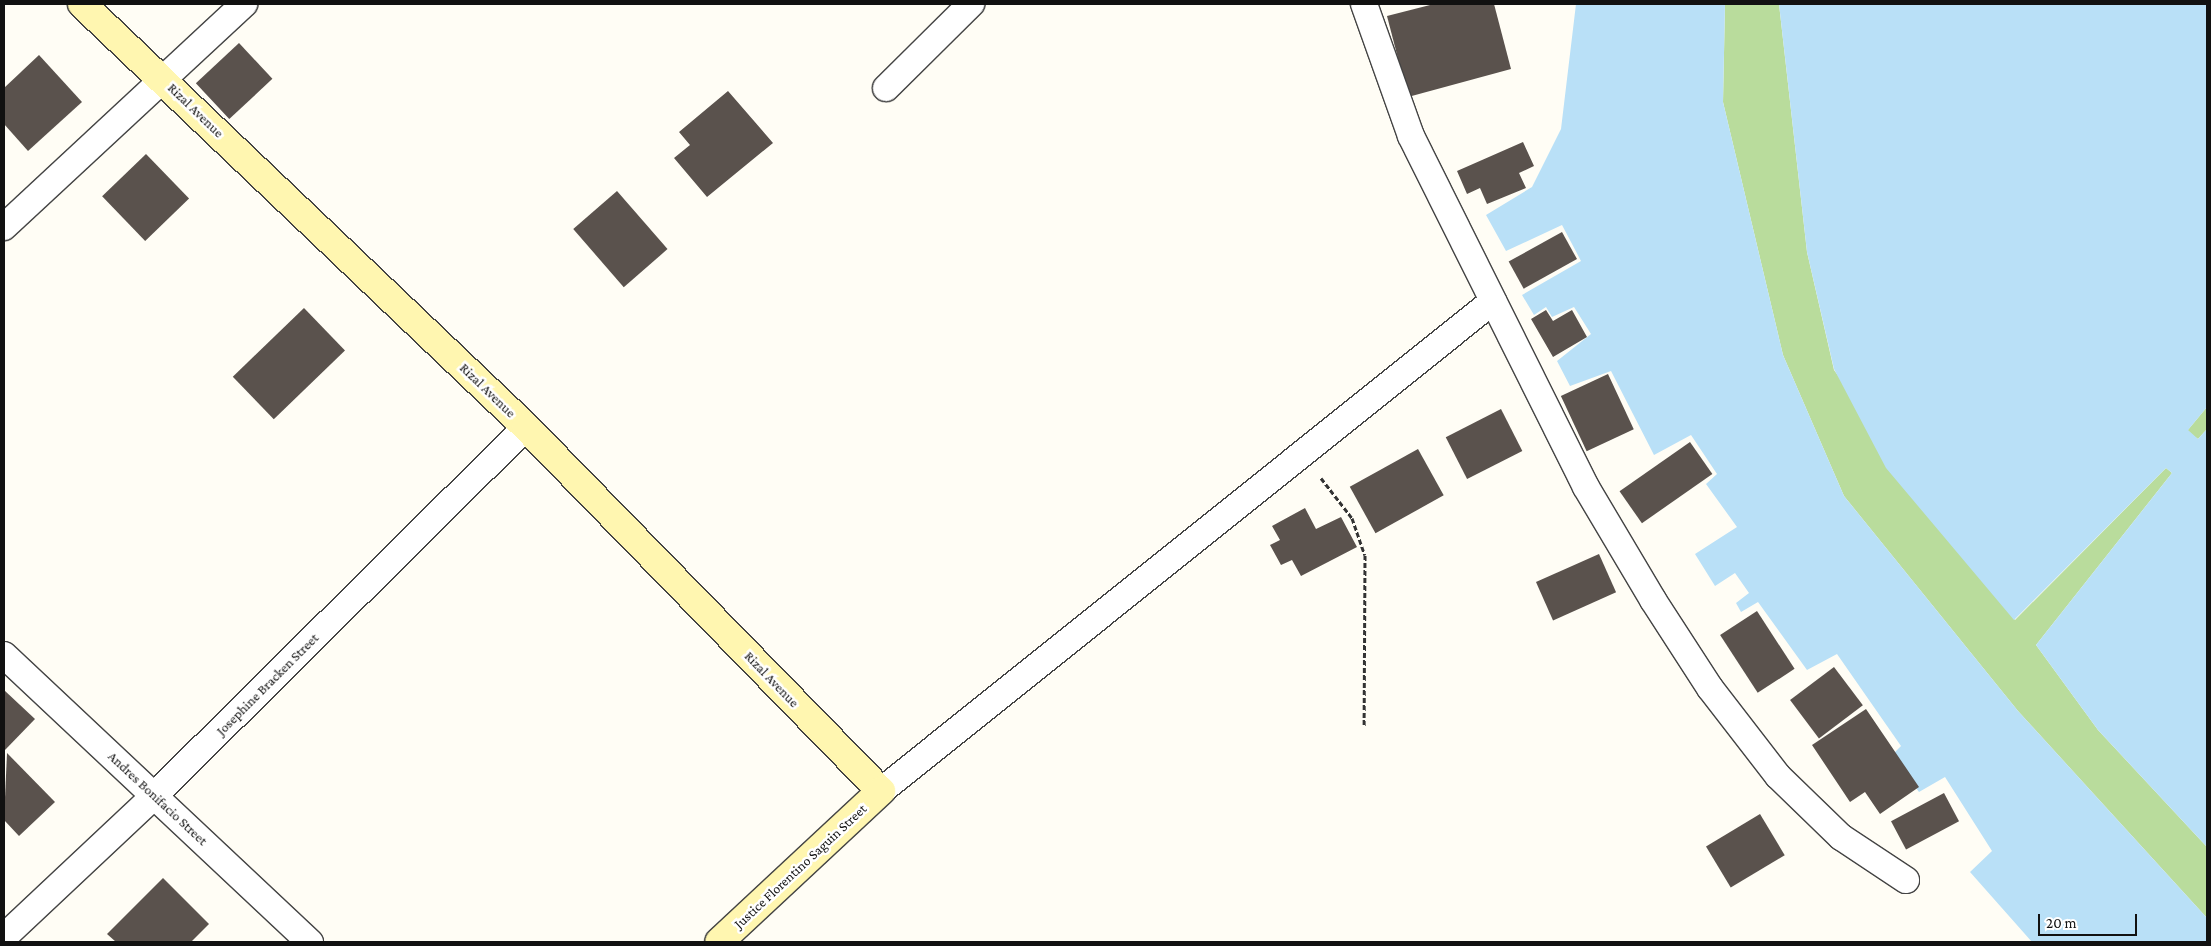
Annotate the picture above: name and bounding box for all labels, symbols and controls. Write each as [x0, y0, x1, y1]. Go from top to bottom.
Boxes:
street label: Rizal Avenue [164, 79, 228, 141]
street label: Rizal Avenue [456, 359, 520, 421]
street label: Josephine Bracken Street [212, 629, 322, 739]
street label: Rizal Avenue [741, 647, 803, 711]
street label: Andres Bonifacio Street [105, 748, 211, 848]
street label: Justice Florentino Saguin Street [730, 800, 870, 932]
scale bar [2041, 904, 2140, 936]
text: 20 m [2046, 915, 2077, 931]

